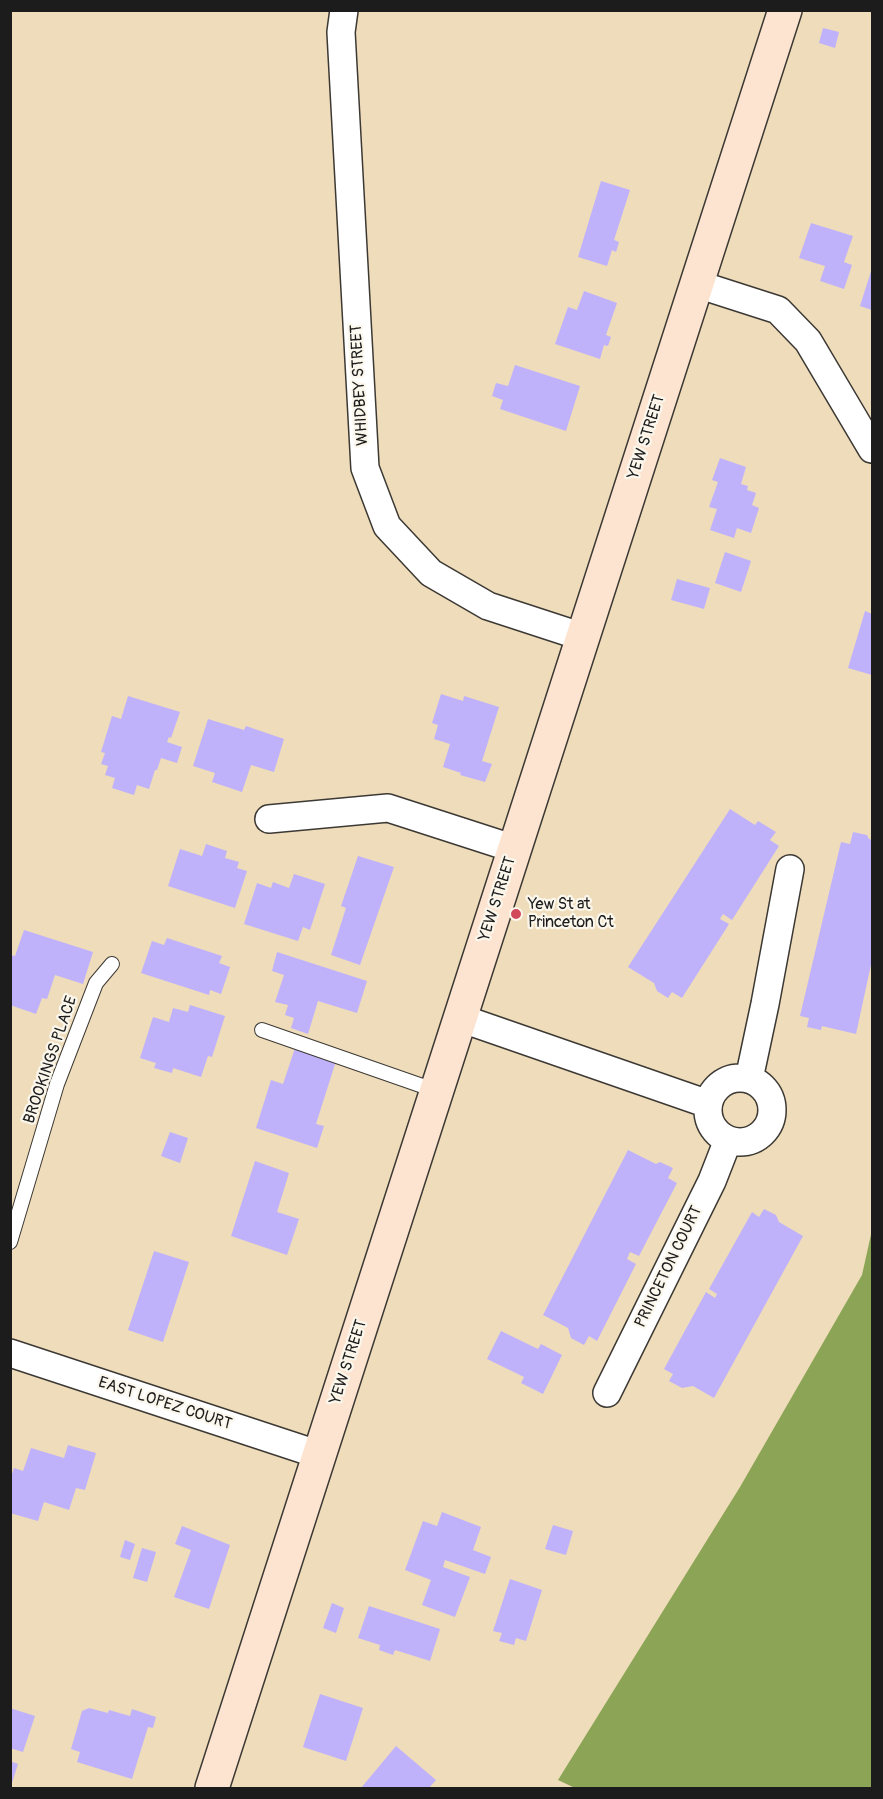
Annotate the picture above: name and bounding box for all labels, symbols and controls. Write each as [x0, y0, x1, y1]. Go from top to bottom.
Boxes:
street label: WHIDBEY STREET [347, 324, 373, 446]
street label: YEW STREET [624, 392, 670, 482]
street label: YEW STREET [475, 854, 521, 944]
place label: Yew St at Princeton Ct [528, 895, 614, 933]
marker: Yew St at Princeton Ct [509, 907, 523, 921]
street label: BROOKINGS PLACE [20, 994, 82, 1126]
street label: PRINCETON COURT [631, 1203, 707, 1331]
street label: YEW STREET [326, 1317, 372, 1407]
street label: EAST LOPEZ COURT [96, 1373, 234, 1435]

